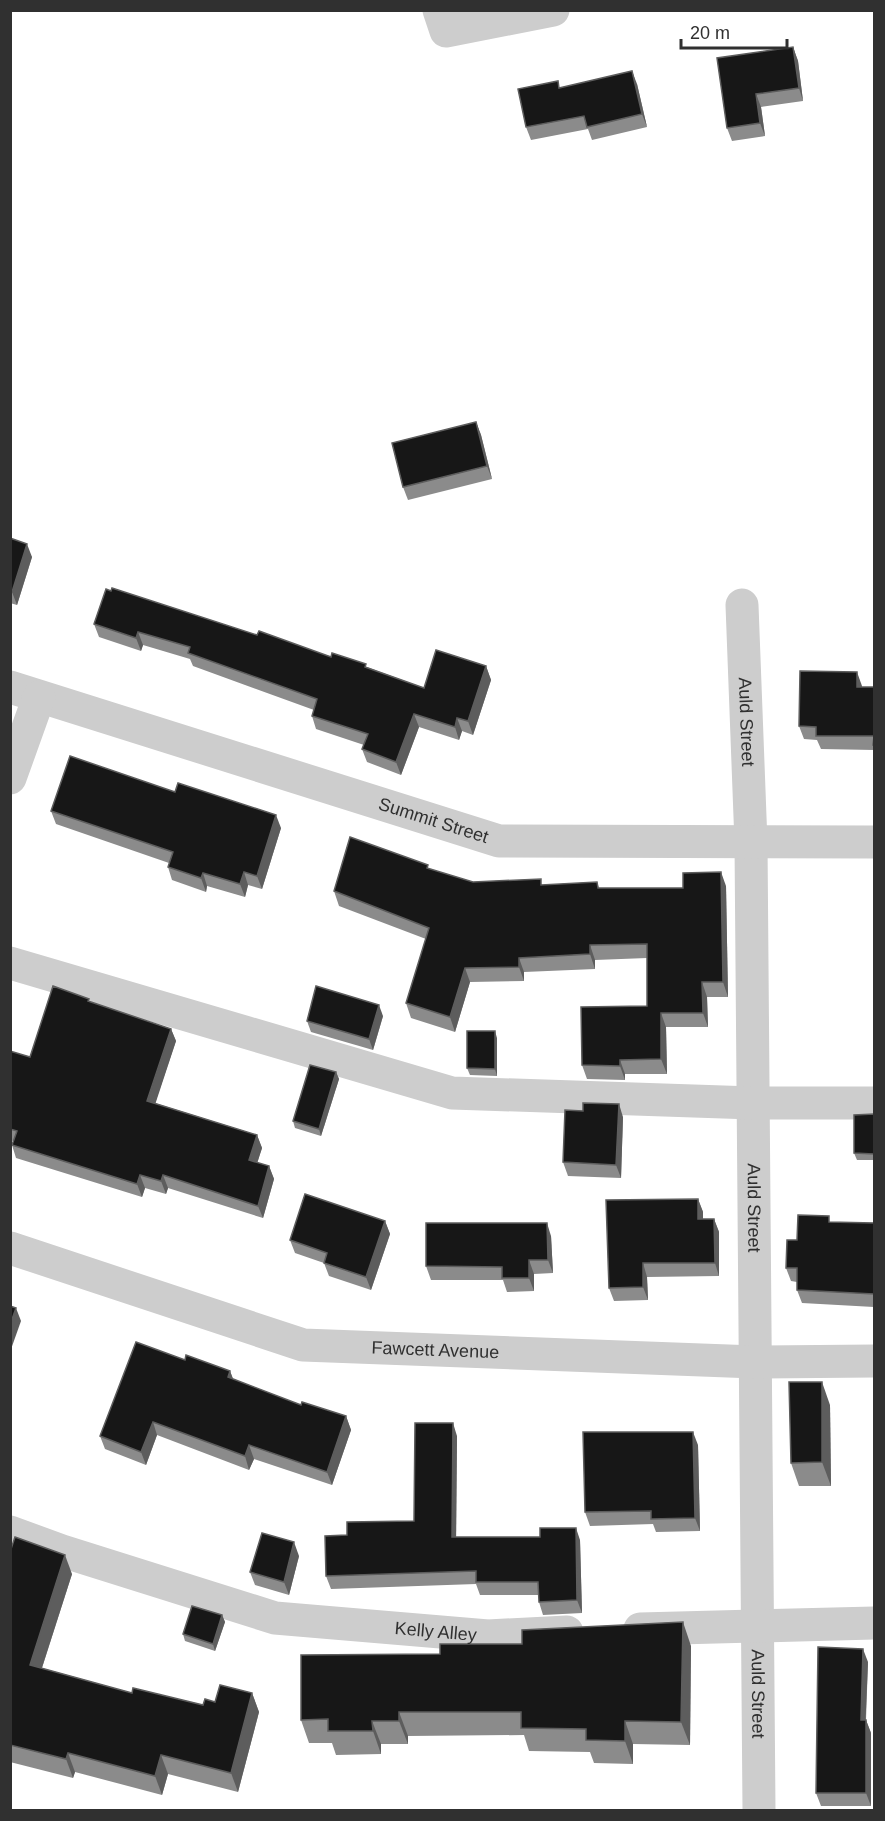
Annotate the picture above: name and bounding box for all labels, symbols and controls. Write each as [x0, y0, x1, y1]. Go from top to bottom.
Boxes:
scale bar [681, 12, 788, 50]
text: 20 m [690, 23, 730, 43]
street label: Auld Street [735, 677, 758, 767]
street label: Summit Street [376, 794, 491, 847]
street label: Auld Street [744, 1163, 764, 1252]
street label: Fawcett Avenue [371, 1338, 500, 1362]
street label: Kelly Alley [394, 1618, 478, 1645]
street label: Auld Street [748, 1649, 768, 1738]

